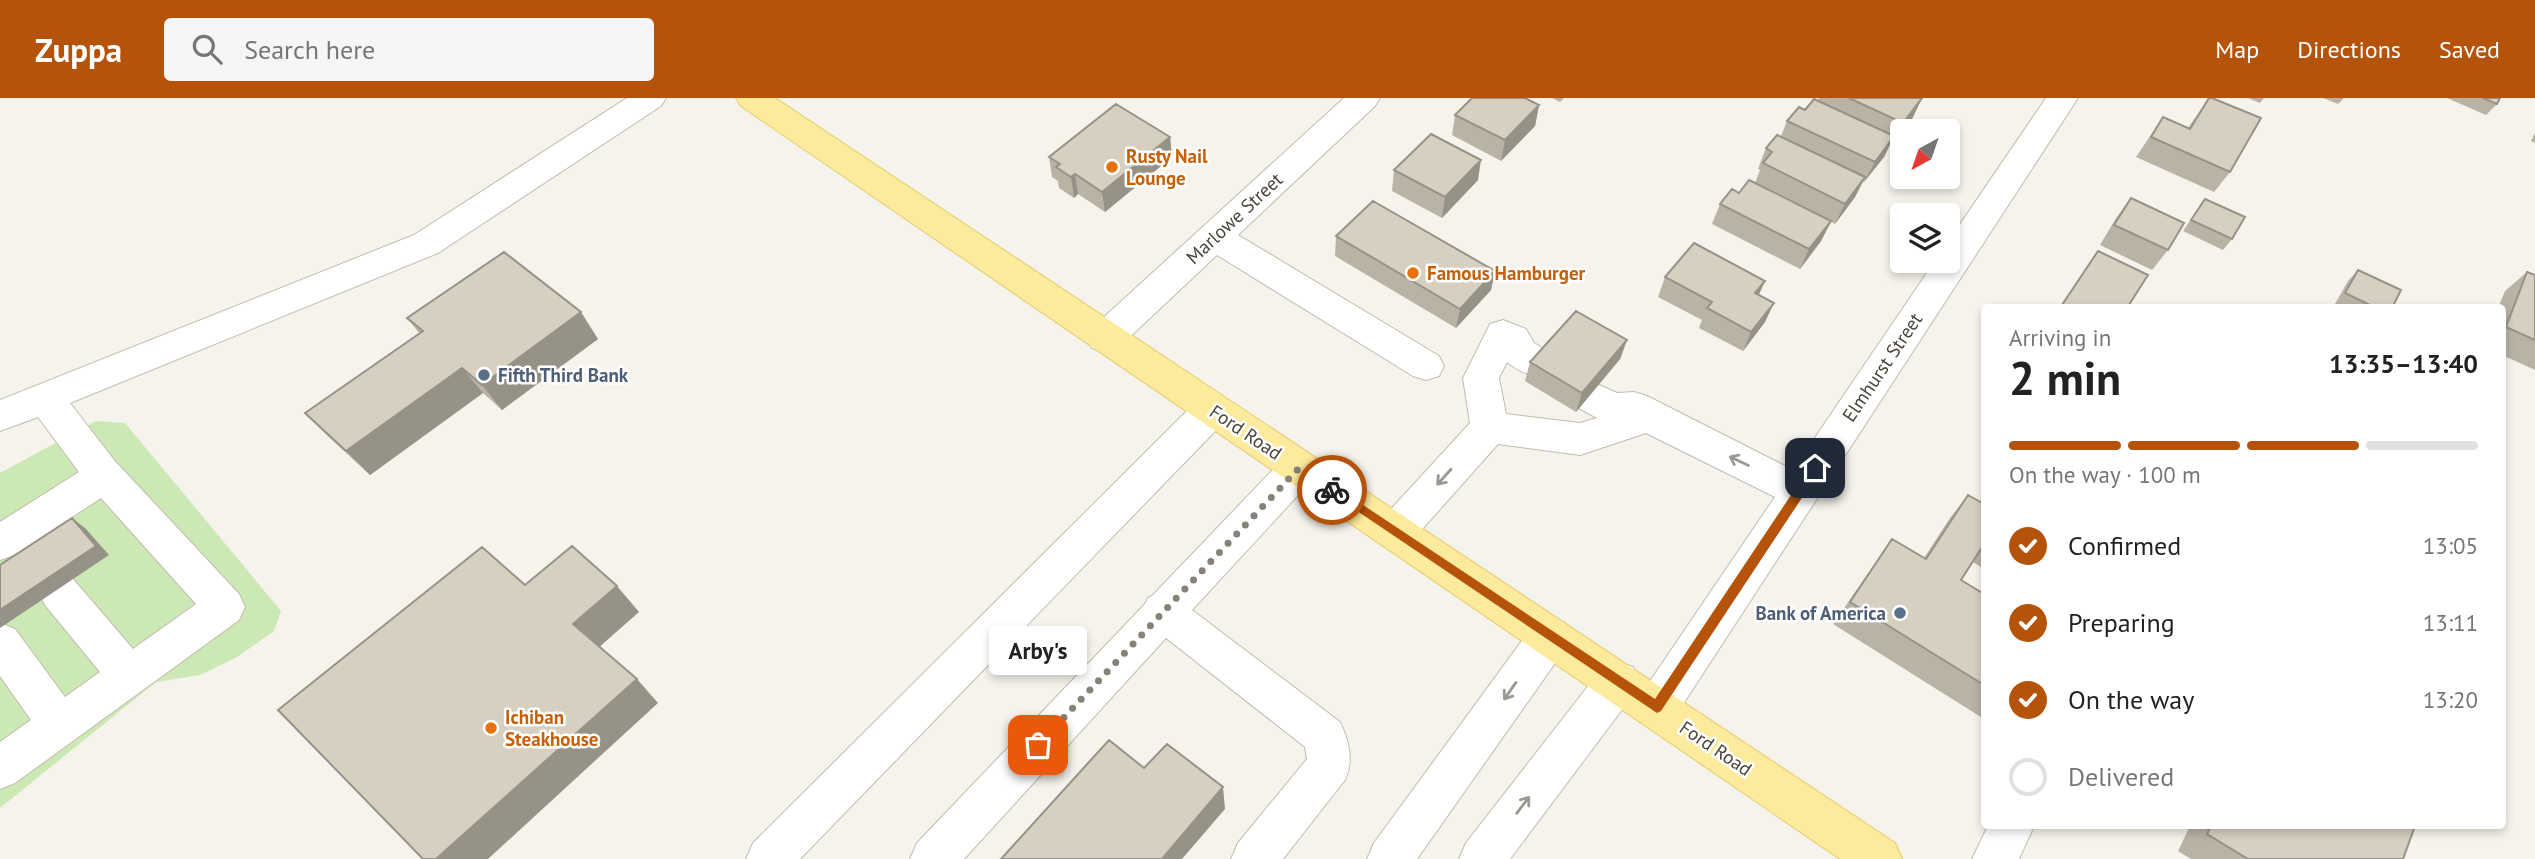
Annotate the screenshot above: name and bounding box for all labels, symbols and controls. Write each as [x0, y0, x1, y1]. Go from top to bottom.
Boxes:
search box [164, 18, 654, 81]
text: Zuppa [35, 28, 122, 71]
icon: search [188, 30, 226, 68]
text: Search here [244, 33, 375, 66]
text: Map [2215, 34, 2259, 65]
text: Directions [2297, 34, 2401, 65]
text: Saved [2439, 34, 2500, 65]
north arrow [1890, 119, 1960, 189]
map controls [1890, 119, 1960, 273]
place label: Rusty Nail Lounge [1126, 144, 1208, 190]
marker: Rusty Nail Lounge [1104, 159, 1120, 175]
street label: Marlowe Street [1181, 167, 1288, 269]
button: layers [1890, 203, 1960, 273]
place label: Famous Hamburger [1427, 261, 1586, 285]
marker: Famous Hamburger [1405, 265, 1421, 281]
street label: Elmhurst Street [1837, 307, 1928, 426]
text: Arriving in [2009, 323, 2111, 352]
text: 13:35–13:40 [2329, 347, 2478, 380]
text: 2 min [2009, 348, 2121, 408]
place label: Fifth Third Bank [498, 363, 629, 387]
marker: Fifth Third Bank [476, 367, 492, 383]
street label: Ford Road [1205, 399, 1287, 465]
pin [1785, 438, 1845, 498]
icon: home [1796, 449, 1834, 487]
one-way arrow [1729, 454, 1750, 468]
courier [1297, 455, 1367, 525]
text: On the way · 100 m [2009, 460, 2201, 489]
one-way arrow [1435, 468, 1452, 485]
icon: bike [1313, 471, 1351, 509]
icon: check [2009, 527, 2047, 565]
text: Confirmed [2068, 529, 2181, 562]
text: 13:05 [2423, 531, 2478, 560]
place label: Bank of America [1755, 601, 1886, 625]
icon: check [2009, 604, 2047, 642]
marker: Bank of America [1892, 605, 1908, 621]
text: Preparing [2068, 606, 2175, 639]
text: 13:11 [2423, 608, 2478, 637]
callout: Arby's [989, 626, 1087, 675]
text: Arby's [1009, 636, 1067, 665]
one-way arrow [1503, 681, 1517, 700]
icon: check [2009, 681, 2047, 719]
text: On the way [2068, 683, 2194, 716]
text: 13:20 [2423, 685, 2478, 714]
place label: Ichiban Steakhouse [505, 705, 598, 751]
pin [1008, 715, 1068, 775]
street label: Ford Road [1675, 715, 1757, 781]
marker: Ichiban Steakhouse [483, 720, 499, 736]
icon: bag [1019, 726, 1057, 764]
text: Delivered [2068, 760, 2174, 793]
one-way arrow [1516, 796, 1531, 815]

